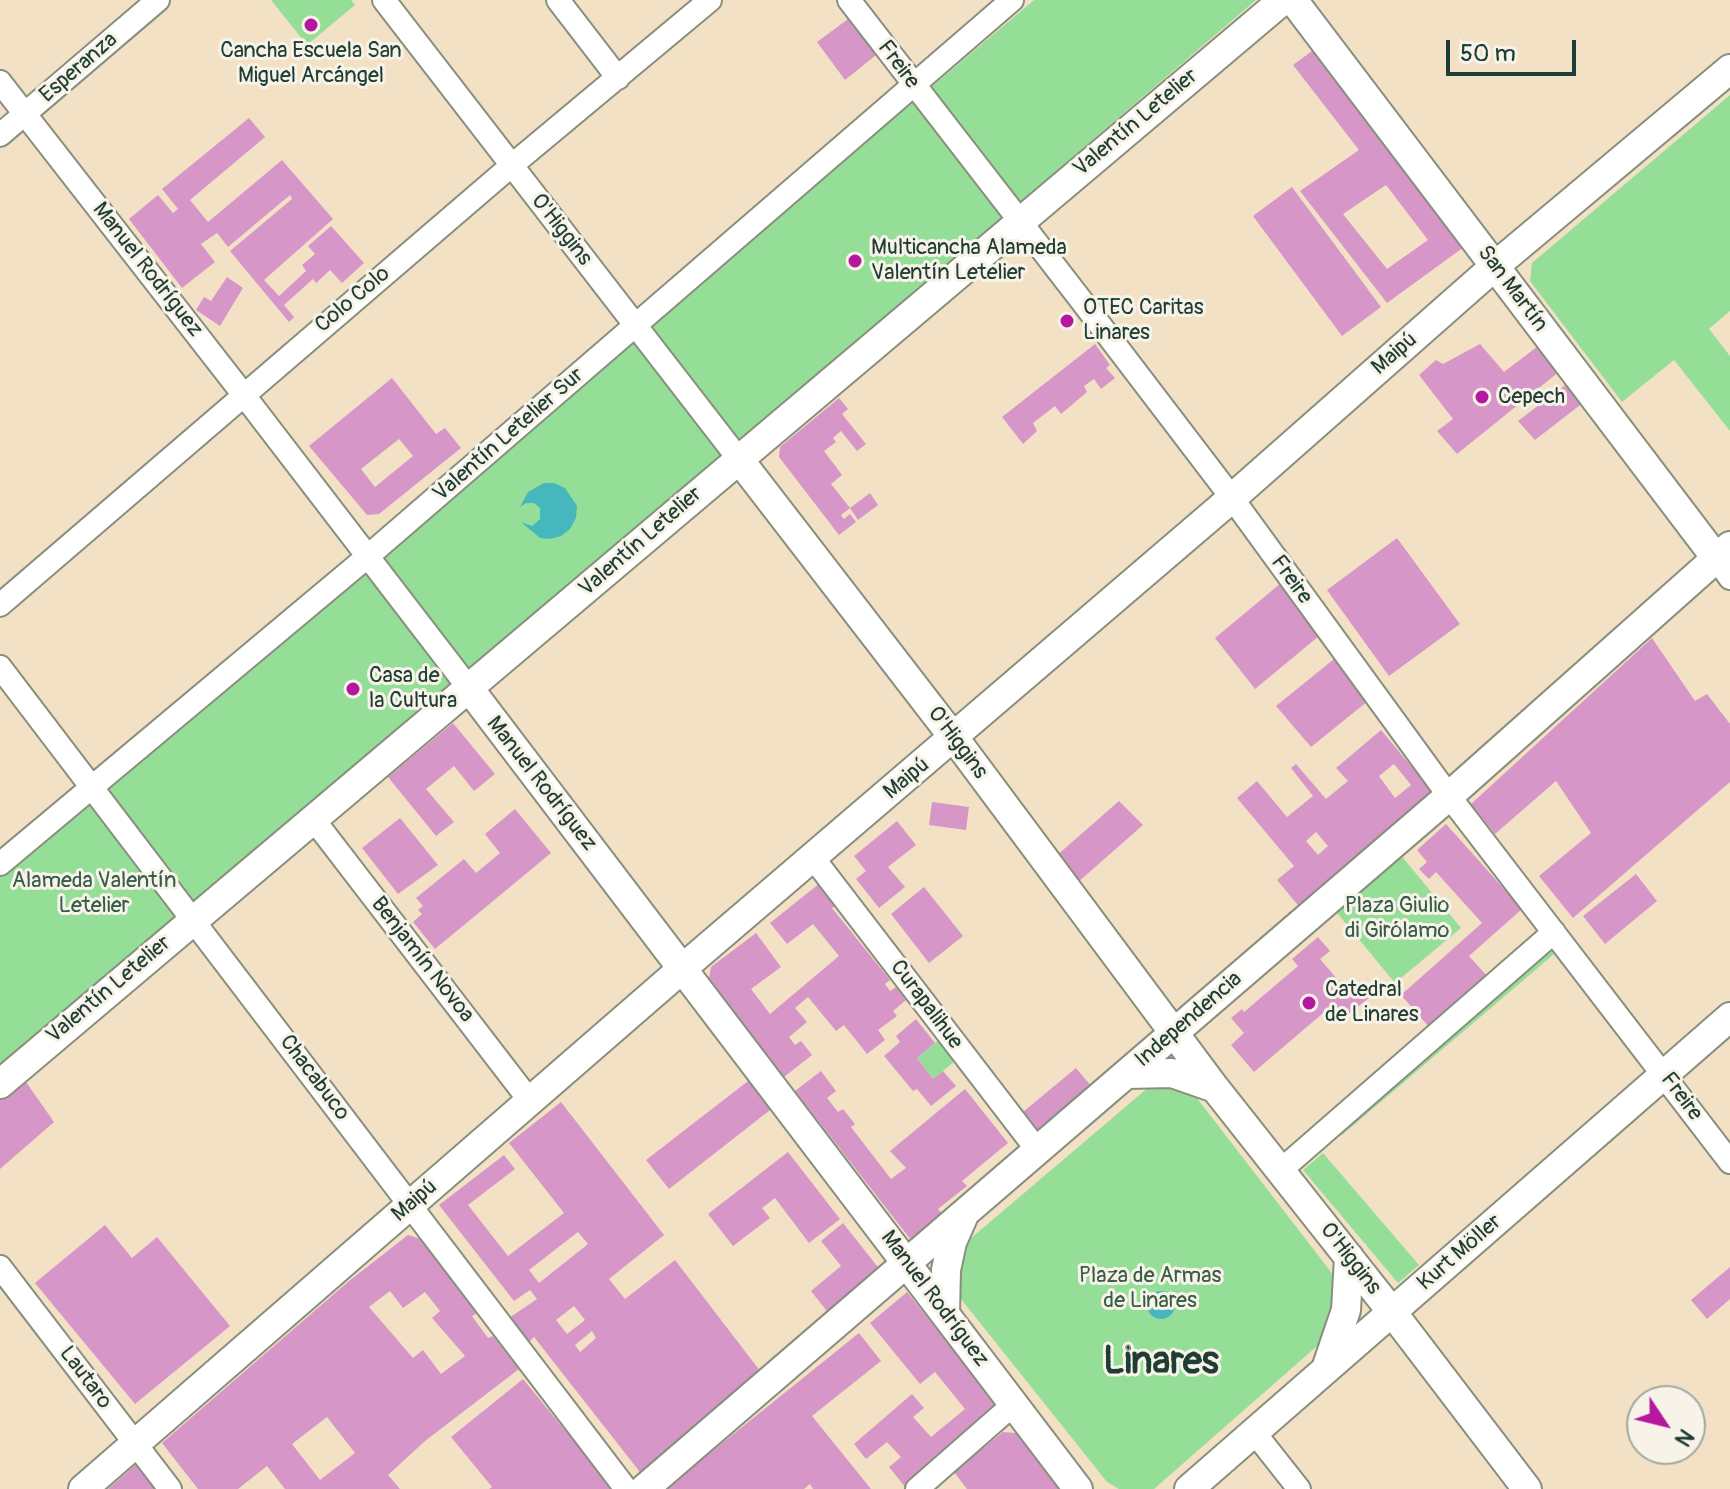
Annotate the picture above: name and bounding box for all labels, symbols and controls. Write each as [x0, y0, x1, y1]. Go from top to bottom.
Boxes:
marker: Cancha Escuela San Miguel Arcángel [302, 16, 320, 34]
scale bar [1450, 24, 1580, 74]
street label: Esperanza [35, 27, 123, 109]
street label: Freire [871, 36, 925, 94]
place label: Cancha Escuela San Miguel Arcángel [220, 38, 402, 90]
text: 50 m [1460, 39, 1516, 68]
street label: Valentín Letelier [1068, 63, 1204, 183]
street label: O'Higgins [525, 189, 597, 271]
street label: Manuel Rodríguez [86, 197, 208, 343]
place label: Multicancha Alameda Valentín Letelier [871, 235, 1067, 286]
street label: San Martín [1471, 241, 1553, 337]
marker: Multicancha Alameda Valentín Letelier [846, 252, 864, 270]
street label: Colo Colo [310, 261, 396, 339]
place label: OTEC Caritas Linares [1083, 295, 1203, 346]
marker: OTEC Caritas Linares [1058, 312, 1076, 330]
street label: Maipú [1367, 327, 1423, 381]
street label: Valentín Letelier Sur [428, 362, 590, 508]
place label: Cepech [1498, 384, 1565, 410]
marker: Cepech [1473, 388, 1491, 406]
street label: Valentín Letelier [574, 481, 708, 603]
street label: Freire [1265, 551, 1317, 609]
place label: Casa de la Cultura [369, 663, 457, 714]
marker: Casa de la Cultura [344, 680, 362, 698]
street label: O'Higgins [921, 702, 993, 784]
street label: Manuel Rodríguez [480, 711, 602, 857]
street label: Maipú [879, 752, 935, 806]
park label: Alameda Valentín Letelier [12, 868, 176, 920]
street label: Benjamín Novoa [365, 892, 479, 1028]
park label: Plaza Giulio di Girólamo [1345, 893, 1449, 944]
street label: Valentín Letelier [41, 930, 177, 1050]
street label: Curapalihue [884, 955, 968, 1055]
street label: Independencia [1130, 966, 1248, 1074]
place label: Catedral de Linares [1325, 977, 1418, 1028]
marker: Catedral de Linares [1300, 994, 1318, 1012]
street label: Chacabuco [273, 1030, 355, 1126]
street label: Freire [1654, 1068, 1708, 1126]
street label: Maipú [387, 1174, 443, 1228]
street label: Kurt Möller [1413, 1209, 1507, 1297]
street label: O'Higgins [1314, 1218, 1386, 1300]
street label: Manuel Rodríguez [874, 1226, 994, 1372]
park label: Plaza de Armas de Linares [1079, 1263, 1221, 1314]
district label: Linares [1103, 1340, 1219, 1386]
street label: Lautaro [53, 1341, 117, 1415]
north arrow [1626, 1385, 1706, 1465]
text: N [1668, 1423, 1700, 1452]

